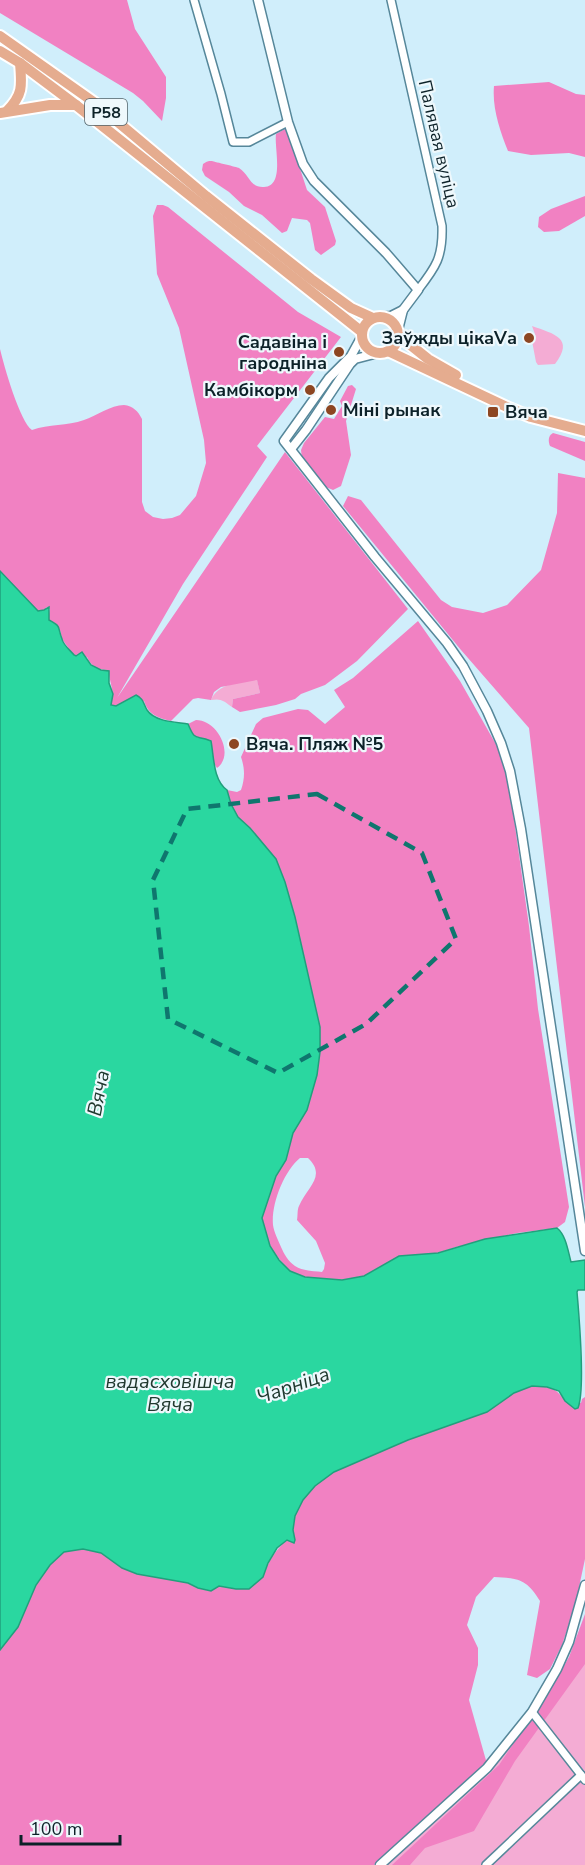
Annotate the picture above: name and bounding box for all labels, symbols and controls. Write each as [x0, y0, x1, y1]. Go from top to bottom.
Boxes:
street label: Палявая вуліца [413, 77, 465, 211]
road number: Р58 [85, 99, 127, 125]
place label: Заўжды цікаVа [382, 326, 517, 350]
place label: Садавіна і гародніна [238, 330, 327, 375]
marker: Заўжды цікаVа [522, 331, 536, 345]
marker: Садавіна і гародніна [332, 345, 346, 359]
place label: Камбікорм [204, 378, 298, 402]
marker: Камбікорм [303, 383, 317, 397]
place label: Міні рынак [343, 398, 441, 422]
place label: Вяча [505, 400, 548, 424]
marker: Міні рынак [324, 403, 338, 417]
marker: Вяча [486, 405, 500, 419]
place label: Вяча. Пляж №5 [246, 732, 383, 756]
marker: Вяча. Пляж №5 [227, 737, 241, 751]
water label: Вяча [81, 1068, 116, 1118]
water label: Чарніца [253, 1360, 333, 1411]
water label: вадасховішча Вяча [105, 1368, 235, 1418]
scale bar [21, 1808, 120, 1846]
text: 100 m [30, 1817, 82, 1841]

